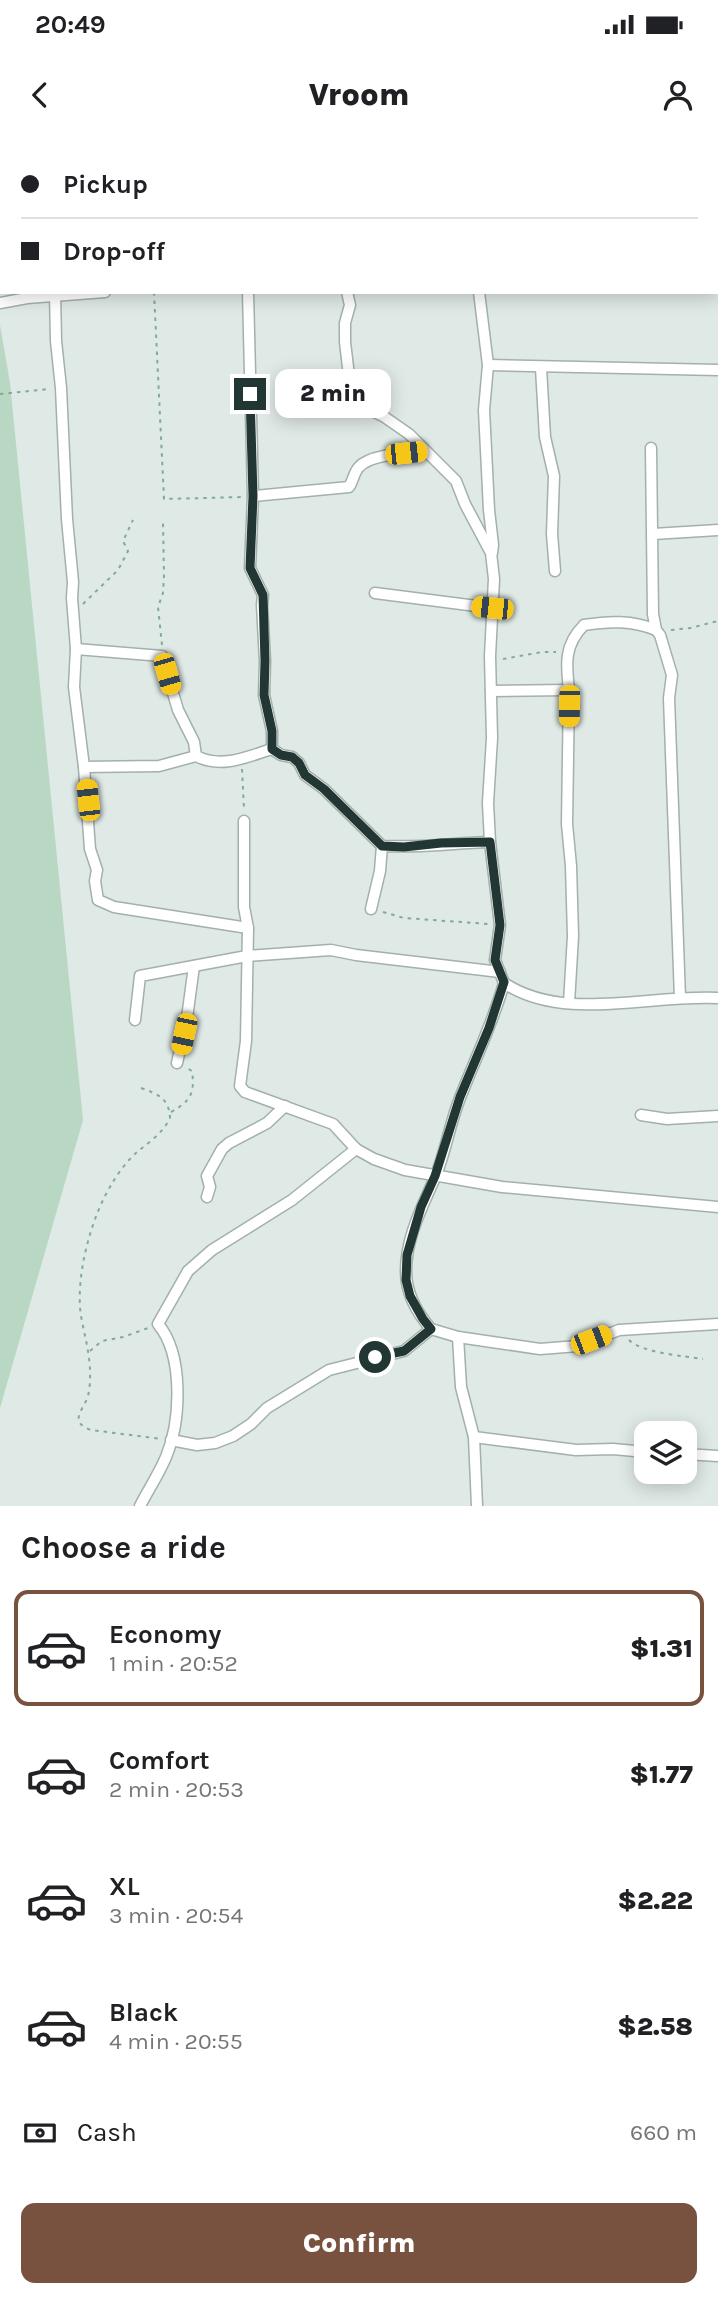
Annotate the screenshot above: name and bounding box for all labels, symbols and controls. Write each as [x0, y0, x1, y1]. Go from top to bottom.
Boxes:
text: 20:49 [35, 9, 106, 40]
icon: back [21, 76, 59, 114]
text: Vroom [308, 76, 410, 113]
icon: person [659, 76, 697, 114]
text: Pickup [63, 169, 148, 200]
text: Drop-off [63, 236, 165, 267]
callout: 2 min [274, 370, 390, 418]
route end [234, 378, 266, 410]
text: 2 min [300, 380, 366, 407]
car [385, 440, 428, 466]
car [471, 595, 514, 621]
car [152, 651, 183, 697]
car [559, 685, 580, 727]
car [76, 778, 101, 822]
car [170, 1011, 199, 1057]
car [568, 1323, 615, 1357]
route start [359, 1341, 391, 1373]
map controls [634, 1421, 697, 1484]
button: layers [634, 1421, 697, 1484]
text: Choose a ride [21, 1529, 226, 1566]
icon: car [25, 1617, 88, 1680]
text: Economy [109, 1619, 221, 1650]
text: $1.31 [630, 1633, 693, 1664]
text: 1 min · 20:52 [109, 1650, 238, 1677]
icon: car [25, 1743, 88, 1806]
text: Comfort [109, 1745, 210, 1776]
text: $1.77 [630, 1759, 693, 1790]
text: 2 min · 20:53 [109, 1776, 244, 1803]
icon: car [25, 1869, 88, 1932]
text: XL [109, 1871, 140, 1902]
text: $2.22 [618, 1885, 693, 1916]
text: 3 min · 20:54 [109, 1902, 243, 1929]
icon: car [25, 1995, 88, 2058]
text: Black [109, 1997, 178, 2028]
text: $2.58 [617, 2011, 693, 2042]
text: 4 min · 20:55 [109, 2028, 243, 2055]
icon: cash [21, 2114, 59, 2152]
text: Cash [77, 2117, 137, 2148]
text: 660 m [630, 2119, 697, 2146]
button: Confirm [21, 2203, 697, 2283]

